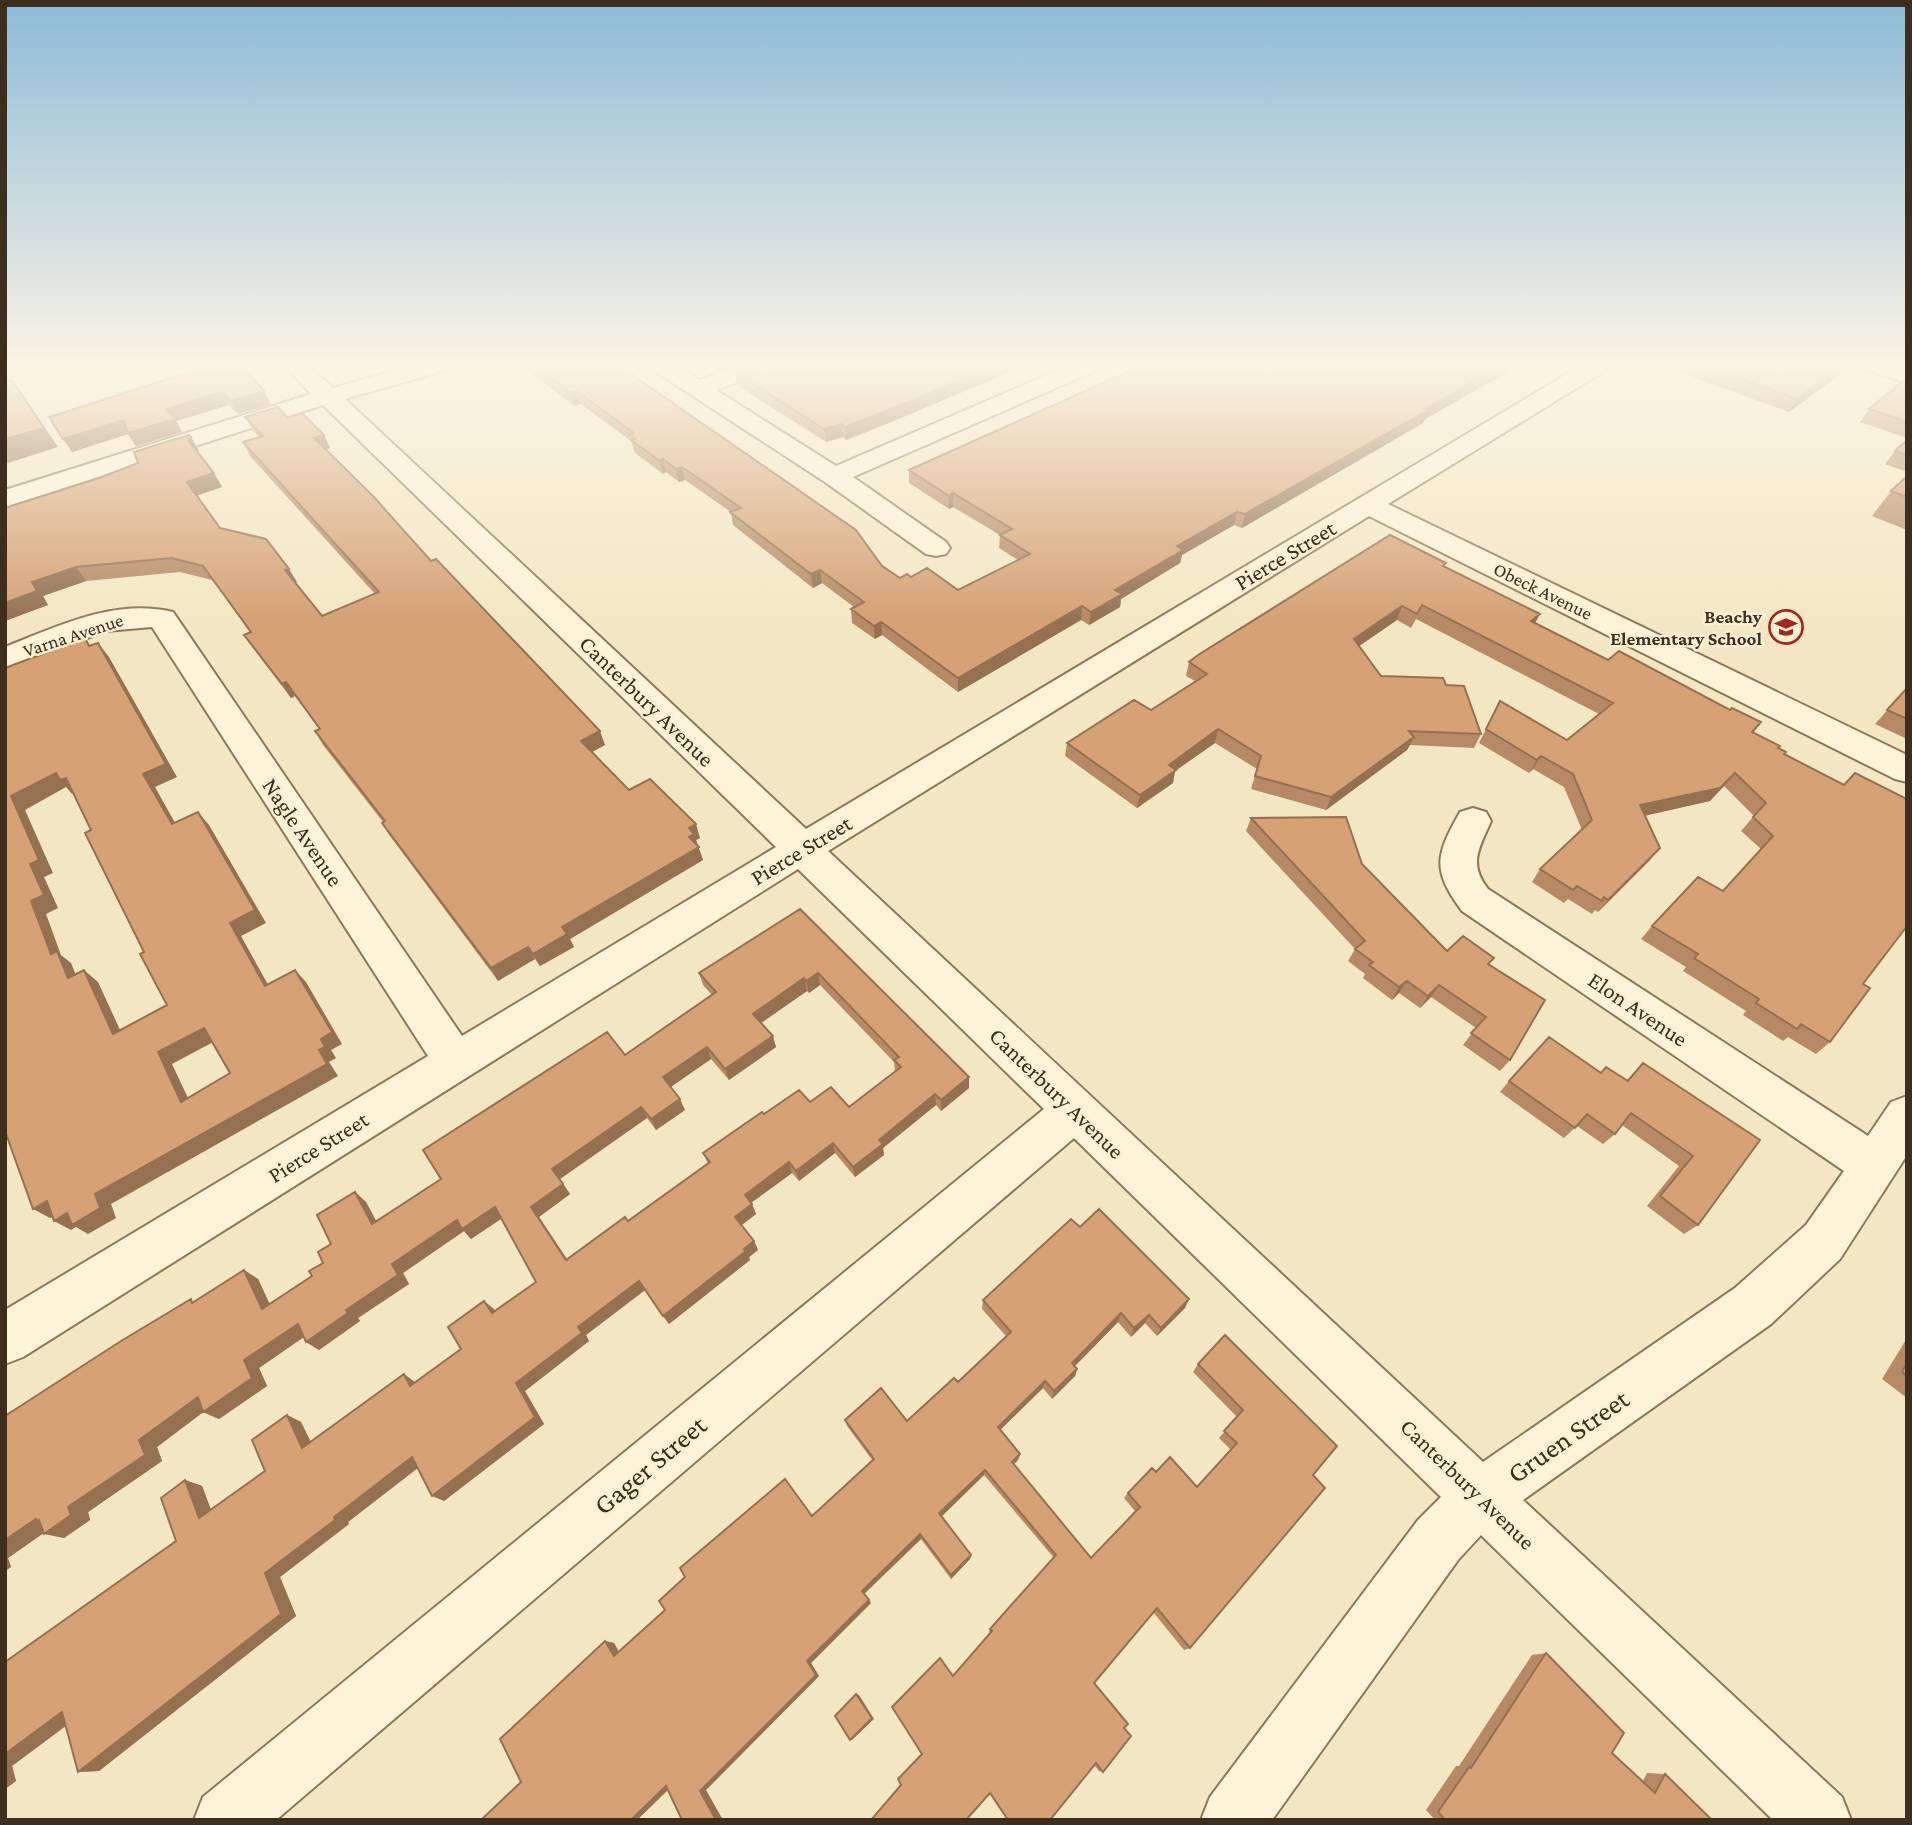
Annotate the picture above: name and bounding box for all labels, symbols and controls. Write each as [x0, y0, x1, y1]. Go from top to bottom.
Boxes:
street label: Pierce Street [1230, 515, 1340, 595]
street label: Obeck Avenue [1490, 558, 1596, 624]
place label: Beachy Elementary School [1610, 606, 1763, 649]
school or university icon: Beachy Elementary School [1767, 608, 1805, 646]
street label: Varna Avenue [20, 609, 126, 661]
street label: Canterbury Avenue [574, 630, 720, 772]
street label: Nagle Avenue [257, 773, 349, 891]
street label: Pierce Street [746, 810, 856, 890]
street label: Elon Avenue [1583, 966, 1693, 1052]
street label: Canterbury Avenue [984, 1022, 1130, 1164]
street label: Pierce Street [263, 1106, 373, 1188]
street label: Gruen Street [1501, 1383, 1635, 1489]
street label: Gager Street [587, 1409, 713, 1521]
street label: Canterbury Avenue [1395, 1413, 1541, 1555]

